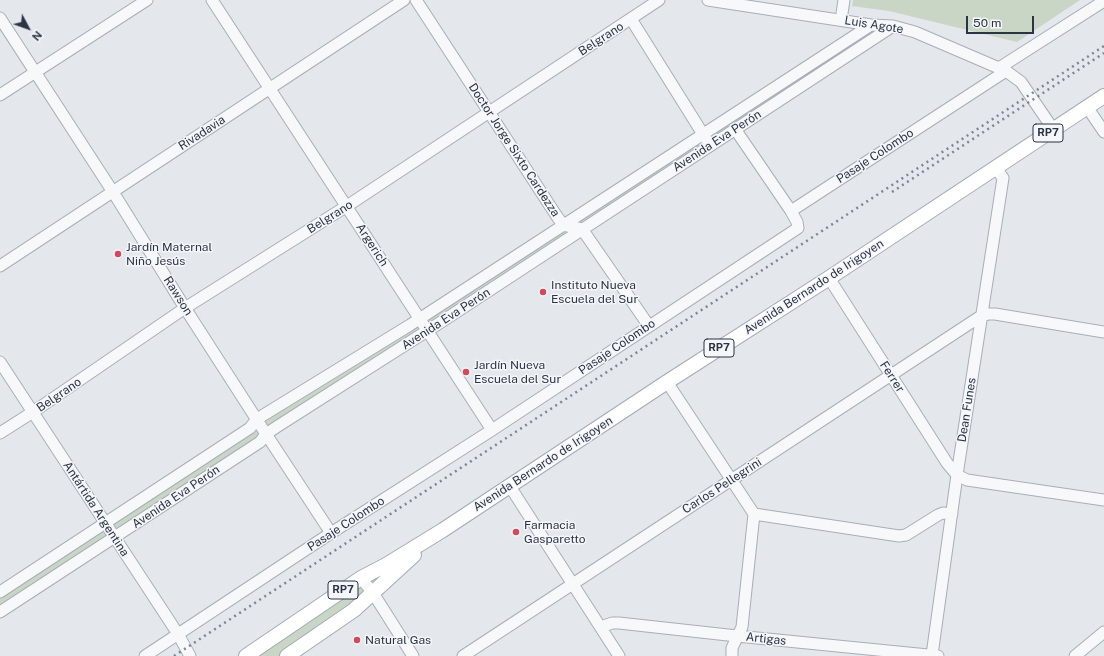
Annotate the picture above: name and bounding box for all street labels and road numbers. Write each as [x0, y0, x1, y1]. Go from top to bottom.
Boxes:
street label: Luis Agote [844, 13, 904, 37]
street label: Belgrano [576, 19, 626, 59]
street label: Doctor Jorge Sixto Cardezza [465, 80, 563, 220]
street label: Avenida Eva Perón [670, 107, 764, 175]
street label: Rivadavia [176, 113, 228, 153]
road number: RP7 [1033, 124, 1063, 142]
street label: Pasaje Colombo [834, 126, 916, 186]
street label: Belgrano [305, 197, 355, 237]
street label: Argerich [353, 221, 391, 269]
street label: Avenida Bernardo de Irigoyen [741, 236, 887, 338]
street label: Rawson [160, 274, 196, 318]
street label: Avenida Eva Perón [399, 285, 493, 353]
street label: Pasaje Colombo [576, 316, 658, 378]
road number: RP7 [704, 339, 734, 357]
street label: Ferrer [877, 359, 907, 395]
street label: Belgrano [34, 375, 84, 415]
street label: Dean Funes [955, 377, 979, 443]
street label: Avenida Bernardo de Irigoyen [470, 413, 616, 515]
street label: Carlos Pellegrini [680, 455, 764, 517]
street label: Antártida Argentina [60, 459, 132, 559]
street label: Avenida Eva Perón [129, 462, 223, 532]
street label: Pasaje Colombo [305, 494, 387, 554]
road number: RP7 [328, 581, 358, 599]
street label: Artigas [745, 630, 787, 648]

